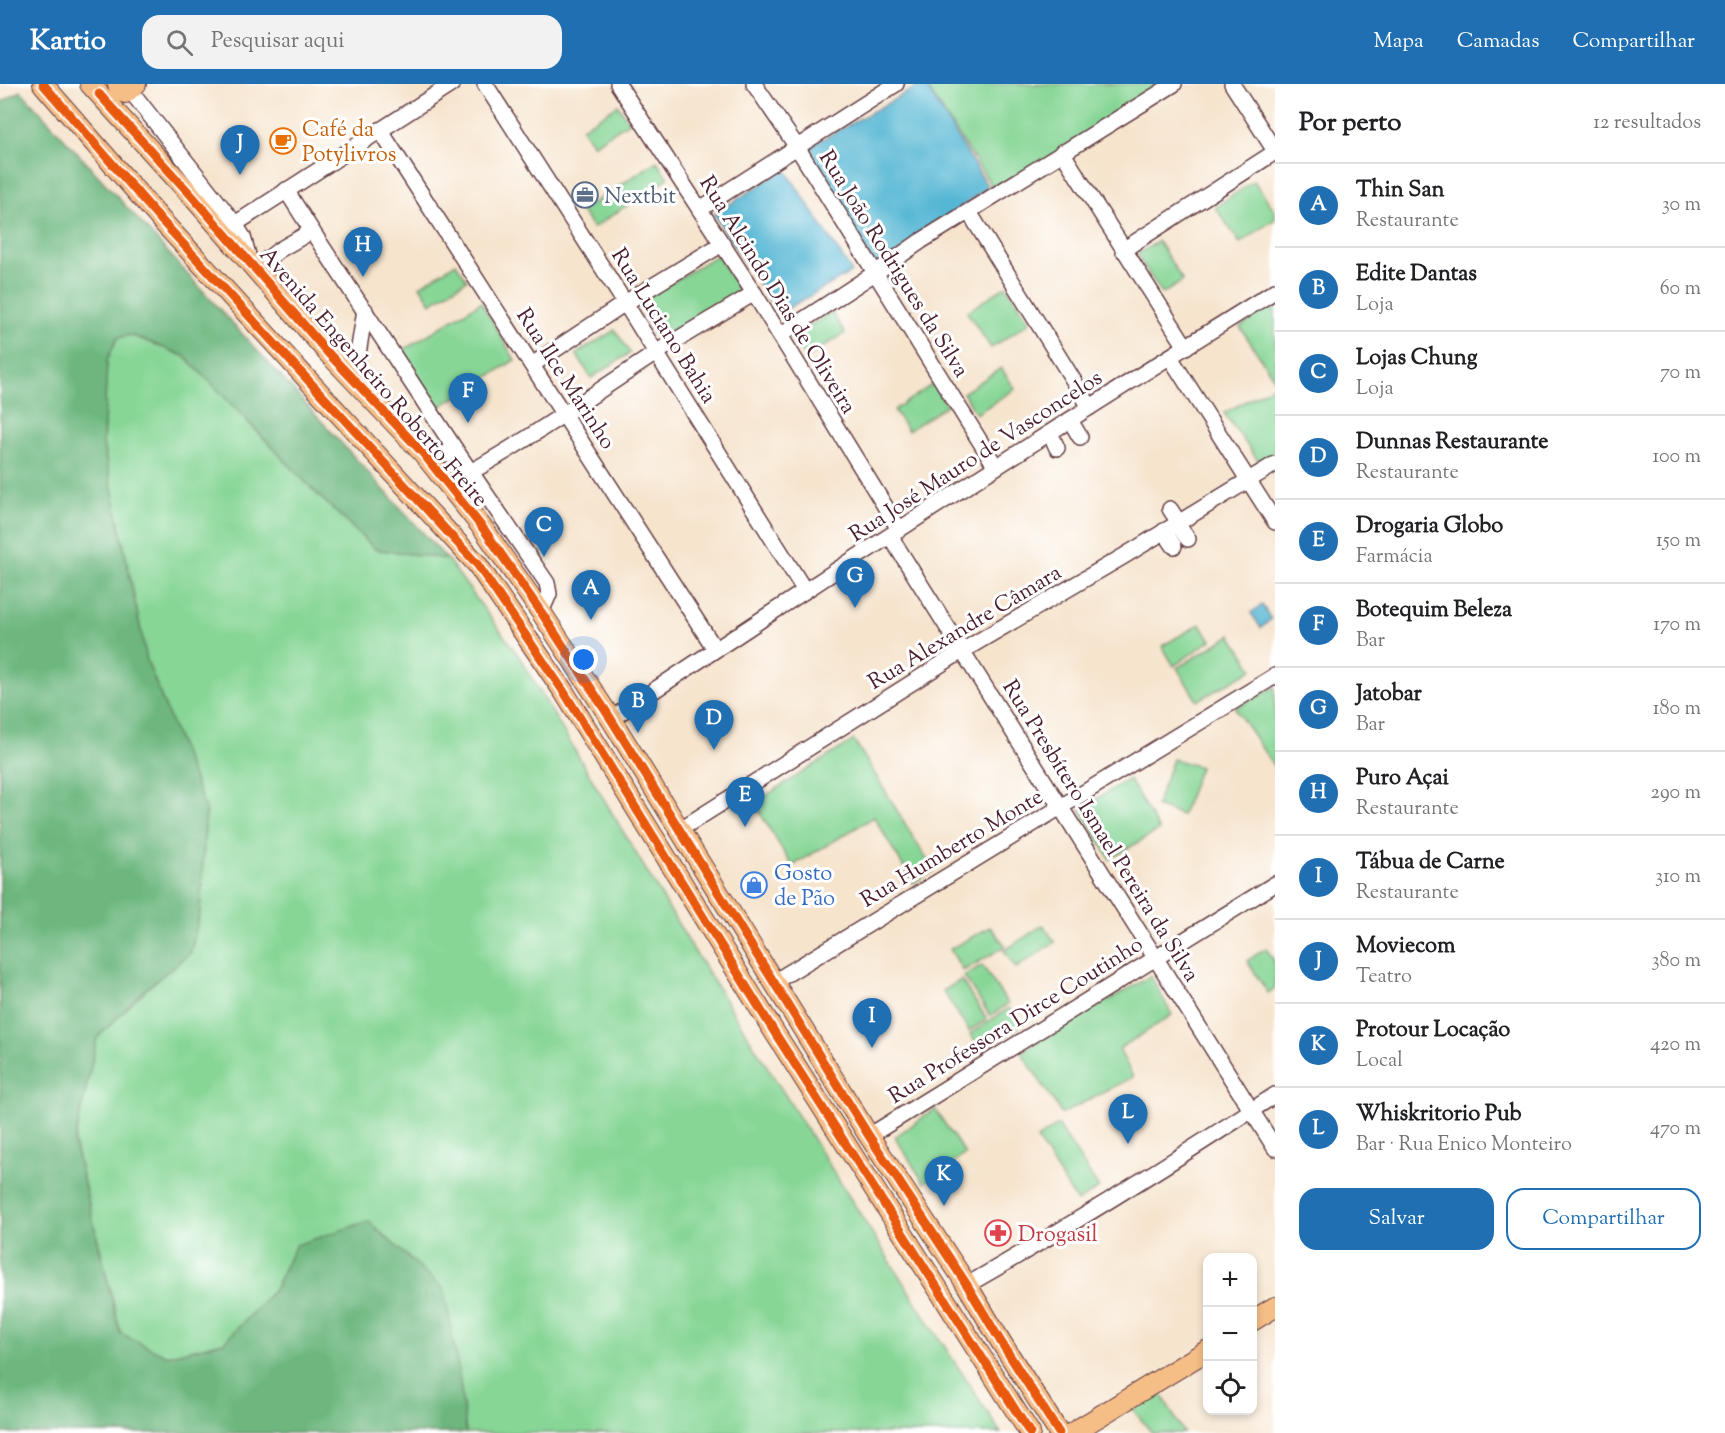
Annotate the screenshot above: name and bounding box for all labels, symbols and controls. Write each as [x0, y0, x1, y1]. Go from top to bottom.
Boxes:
search box [142, 15, 562, 69]
text: Kartio [30, 22, 106, 62]
icon: search [163, 26, 196, 59]
text: Pesquisar aqui [211, 26, 345, 58]
text: Mapa [1374, 27, 1424, 57]
text: Camadas [1457, 27, 1540, 57]
text: Compartilhar [1573, 27, 1695, 57]
text: Por perto [1299, 105, 1401, 142]
text: 12 resultados [1593, 109, 1701, 138]
place label: Café da Potylivros [302, 115, 396, 172]
pin: J [220, 126, 260, 175]
cafe icon: Café da Potylivros [268, 126, 298, 156]
street label: Rua João Rodrigues da Silva [809, 145, 976, 384]
street label: Rua Alcindo Dias de Oliveira [690, 170, 863, 421]
text: Thin San [1356, 175, 1445, 207]
office icon: Nextbit [570, 180, 600, 210]
place label: Nextbit [604, 182, 677, 214]
text: A [1310, 191, 1327, 220]
text: 30 m [1662, 191, 1701, 220]
text: Restaurante [1356, 207, 1459, 236]
pin: H [344, 228, 382, 277]
street label: Avenida Engenheiro Roberto Freire [255, 241, 495, 511]
street label: Rua Luciano Bahia [602, 243, 723, 410]
text: Edite Dantas [1356, 259, 1477, 291]
text: B [1312, 275, 1325, 304]
text: 60 m [1660, 275, 1701, 304]
text: Loja [1356, 291, 1394, 320]
street label: Rua Ilce Marinho [507, 303, 622, 457]
text: Lojas Chung [1356, 343, 1477, 375]
text: C [1310, 359, 1327, 388]
text: 70 m [1660, 359, 1701, 388]
street label: Rua José Mauro de Vasconcelos [844, 363, 1110, 552]
pin: F [448, 374, 488, 423]
text: Loja [1356, 375, 1394, 404]
text: Dunnas Restaurante [1356, 427, 1549, 459]
text: D [1311, 443, 1326, 472]
text: 100 m [1652, 443, 1701, 472]
text: Restaurante [1356, 459, 1459, 488]
pin: C [524, 508, 564, 557]
text: Drogaria Globo [1356, 511, 1503, 543]
text: E [1312, 527, 1325, 556]
text: 150 m [1656, 527, 1701, 556]
text: Farmácia [1356, 543, 1433, 572]
pin: G [836, 558, 874, 608]
street label: Rua Alexandre Câmara [863, 558, 1068, 699]
pin: A [572, 570, 610, 620]
text: Botequim Beleza [1356, 595, 1512, 627]
text: F [1313, 611, 1324, 640]
text: 170 m [1653, 611, 1701, 640]
text: Bar [1356, 627, 1385, 656]
your location [569, 645, 598, 674]
street label: Rua Presbítero Ismael Pereira da Silva [993, 674, 1206, 989]
text: Jatobar [1356, 679, 1422, 711]
pin: B [618, 684, 658, 733]
text: G [1310, 695, 1327, 724]
text: 180 m [1653, 695, 1701, 724]
pin: D [694, 700, 734, 750]
text: Bar [1356, 711, 1385, 740]
text: Puro Açai [1356, 763, 1449, 795]
pin: E [726, 778, 764, 827]
text: H [1311, 779, 1326, 808]
text: 290 m [1651, 779, 1701, 808]
street label: Rua Humberto Monte [855, 782, 1050, 917]
text: Restaurante [1356, 795, 1459, 824]
text: Tábua de Carne [1356, 847, 1505, 879]
place label: Gosto de Pão [774, 859, 835, 916]
text: I [1315, 863, 1322, 892]
text: 310 m [1655, 863, 1701, 892]
shop icon: Gosto de Pão [739, 870, 769, 900]
text: Restaurante [1356, 879, 1459, 908]
street label: Rua Professora Dirce Coutinho [883, 930, 1150, 1113]
text: Moviecom [1356, 931, 1455, 963]
text: J [1316, 947, 1321, 976]
text: 380 m [1652, 947, 1701, 976]
text: Teatro [1356, 963, 1412, 992]
pin: I [852, 998, 892, 1048]
text: Protour Locação [1356, 1015, 1510, 1047]
text: K [1311, 1031, 1326, 1060]
text: 420 m [1650, 1031, 1701, 1060]
text: Local [1356, 1047, 1403, 1076]
pin: L [1108, 1094, 1148, 1144]
text: Whiskritorio Pub [1356, 1099, 1521, 1131]
text: L [1312, 1115, 1325, 1144]
text: 470 m [1650, 1115, 1701, 1144]
text: Bar · Rua Enico Monteiro [1356, 1131, 1572, 1160]
pin: K [924, 1156, 964, 1206]
button: Salvar [1299, 1188, 1494, 1250]
button: Compartilhar [1506, 1188, 1701, 1250]
pharmacy icon: Drogasil [983, 1218, 1013, 1248]
place label: Drogasil [1018, 1220, 1098, 1252]
map controls [1203, 1253, 1257, 1415]
button: + [1203, 1253, 1257, 1307]
button: − [1203, 1307, 1257, 1361]
button: locate [1203, 1361, 1257, 1415]

